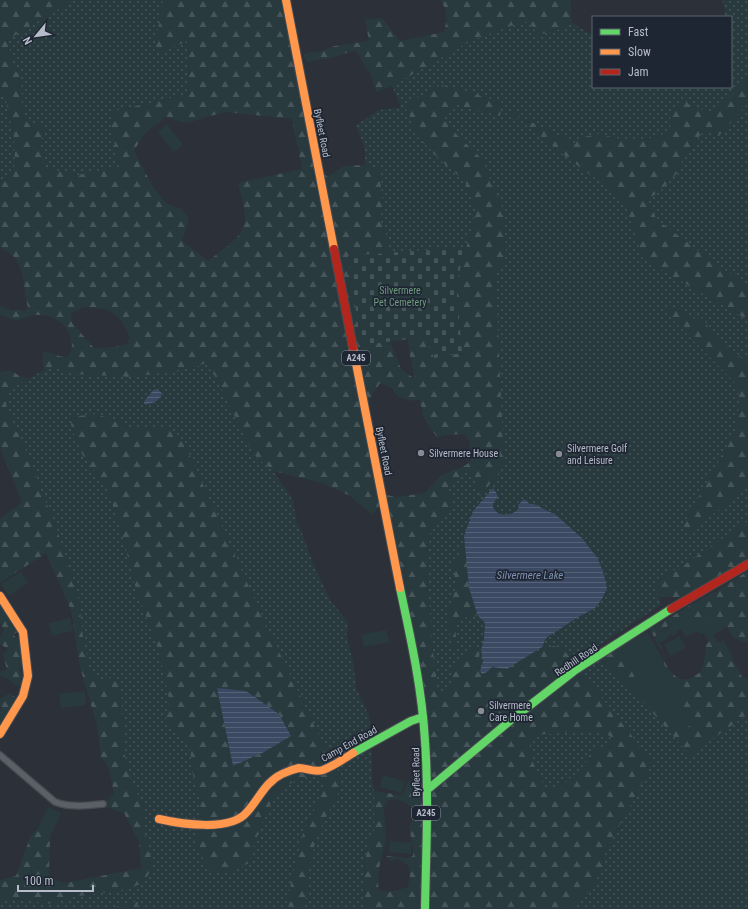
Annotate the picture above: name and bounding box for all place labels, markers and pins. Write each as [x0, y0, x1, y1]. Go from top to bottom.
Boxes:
place label: Silvermere Golf and Leisure [567, 443, 628, 466]
marker: Silvermere House [416, 448, 426, 458]
place label: Silvermere House [429, 448, 498, 459]
marker: Silvermere Golf and Leisure [554, 449, 564, 459]
place label: Silvermere Care Home [489, 700, 533, 723]
marker: Silvermere Care Home [476, 706, 486, 716]

